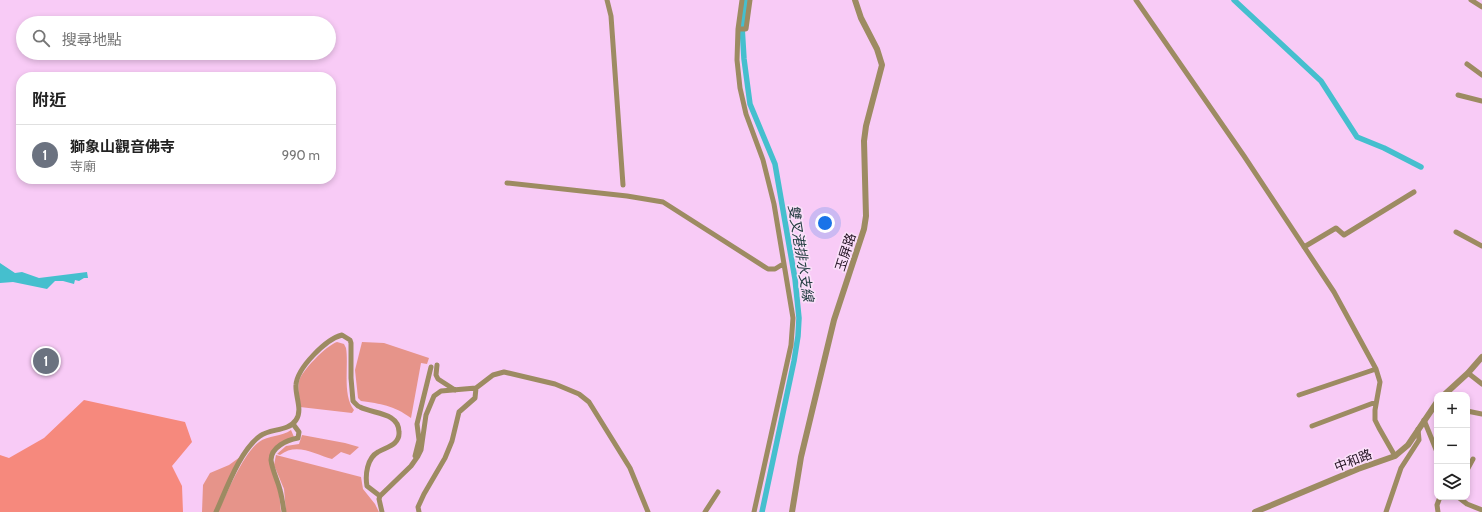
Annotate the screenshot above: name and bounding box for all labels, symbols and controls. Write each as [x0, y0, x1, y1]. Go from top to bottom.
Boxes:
search box [16, 16, 336, 60]
icon: search [30, 27, 52, 49]
text: 搜尋地點 [62, 31, 122, 49]
text: 附近 [32, 90, 66, 110]
text: 獅象山觀音佛寺 [70, 138, 175, 156]
text: 1 [43, 147, 47, 163]
text: 990 m [282, 147, 320, 163]
text: 寺廟 [70, 158, 96, 174]
water label: 雙叉港排水支線 [784, 203, 818, 305]
your location [815, 213, 835, 233]
street label: 玉屏路 [831, 231, 859, 273]
pin: 1 [33, 346, 59, 376]
map controls [1434, 392, 1470, 500]
button: + [1434, 392, 1470, 428]
button: − [1434, 428, 1470, 464]
street label: 中和路 [1332, 446, 1374, 474]
button: layers [1434, 464, 1470, 500]

